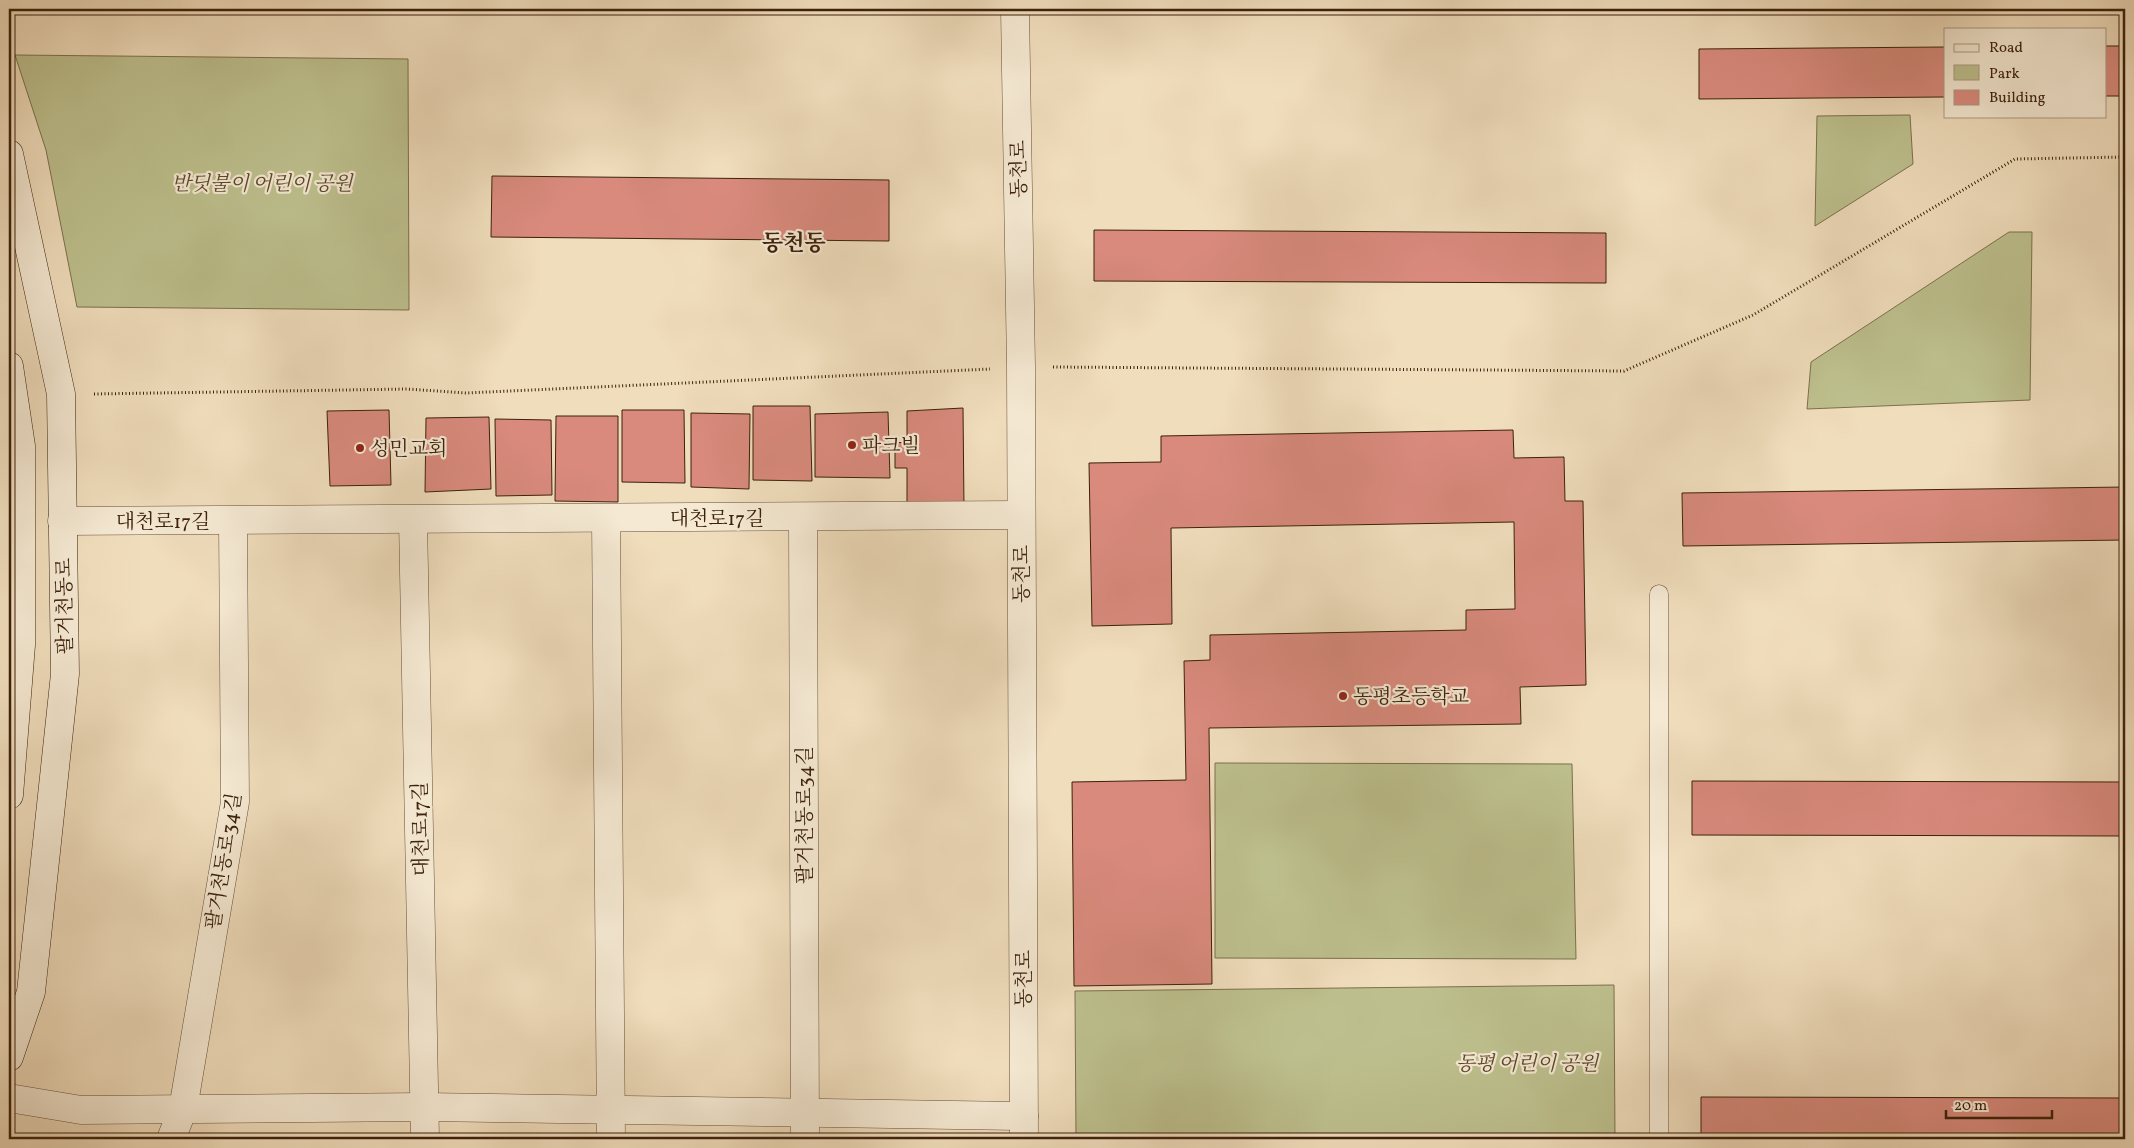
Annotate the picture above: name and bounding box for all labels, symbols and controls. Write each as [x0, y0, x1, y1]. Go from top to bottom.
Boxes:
legend [1944, 28, 2106, 118]
text: Road [1989, 38, 2023, 59]
text: Park [1989, 64, 2020, 85]
text: Building [1989, 88, 2046, 109]
street label: 동천로 [1005, 140, 1035, 198]
park label: 반딧불이 어린이 공원 [171, 171, 354, 199]
district label: 동천동 [762, 229, 826, 260]
place label: 파크빌 [862, 433, 920, 461]
place label: 성민교회 [370, 436, 447, 464]
marker: 파크빌 [846, 439, 858, 451]
marker: 성민교회 [354, 442, 366, 454]
street label: 대천로17길 [670, 506, 764, 534]
street label: 대천로17길 [116, 509, 210, 537]
street label: 동천로 [1009, 545, 1037, 603]
street label: 팔거천동로 [51, 557, 81, 655]
place label: 동평초등학교 [1353, 684, 1470, 712]
marker: 동평초등학교 [1337, 690, 1349, 702]
street label: 팔거천동로34길 [792, 746, 820, 884]
street label: 대천로17길 [407, 781, 437, 877]
street label: 팔거천동로34길 [200, 791, 250, 932]
street label: 동천로 [1011, 950, 1039, 1008]
park label: 동평 어린이 공원 [1456, 1051, 1600, 1079]
scale bar [1946, 1088, 2053, 1120]
text: 20 m [1954, 1096, 1987, 1117]

